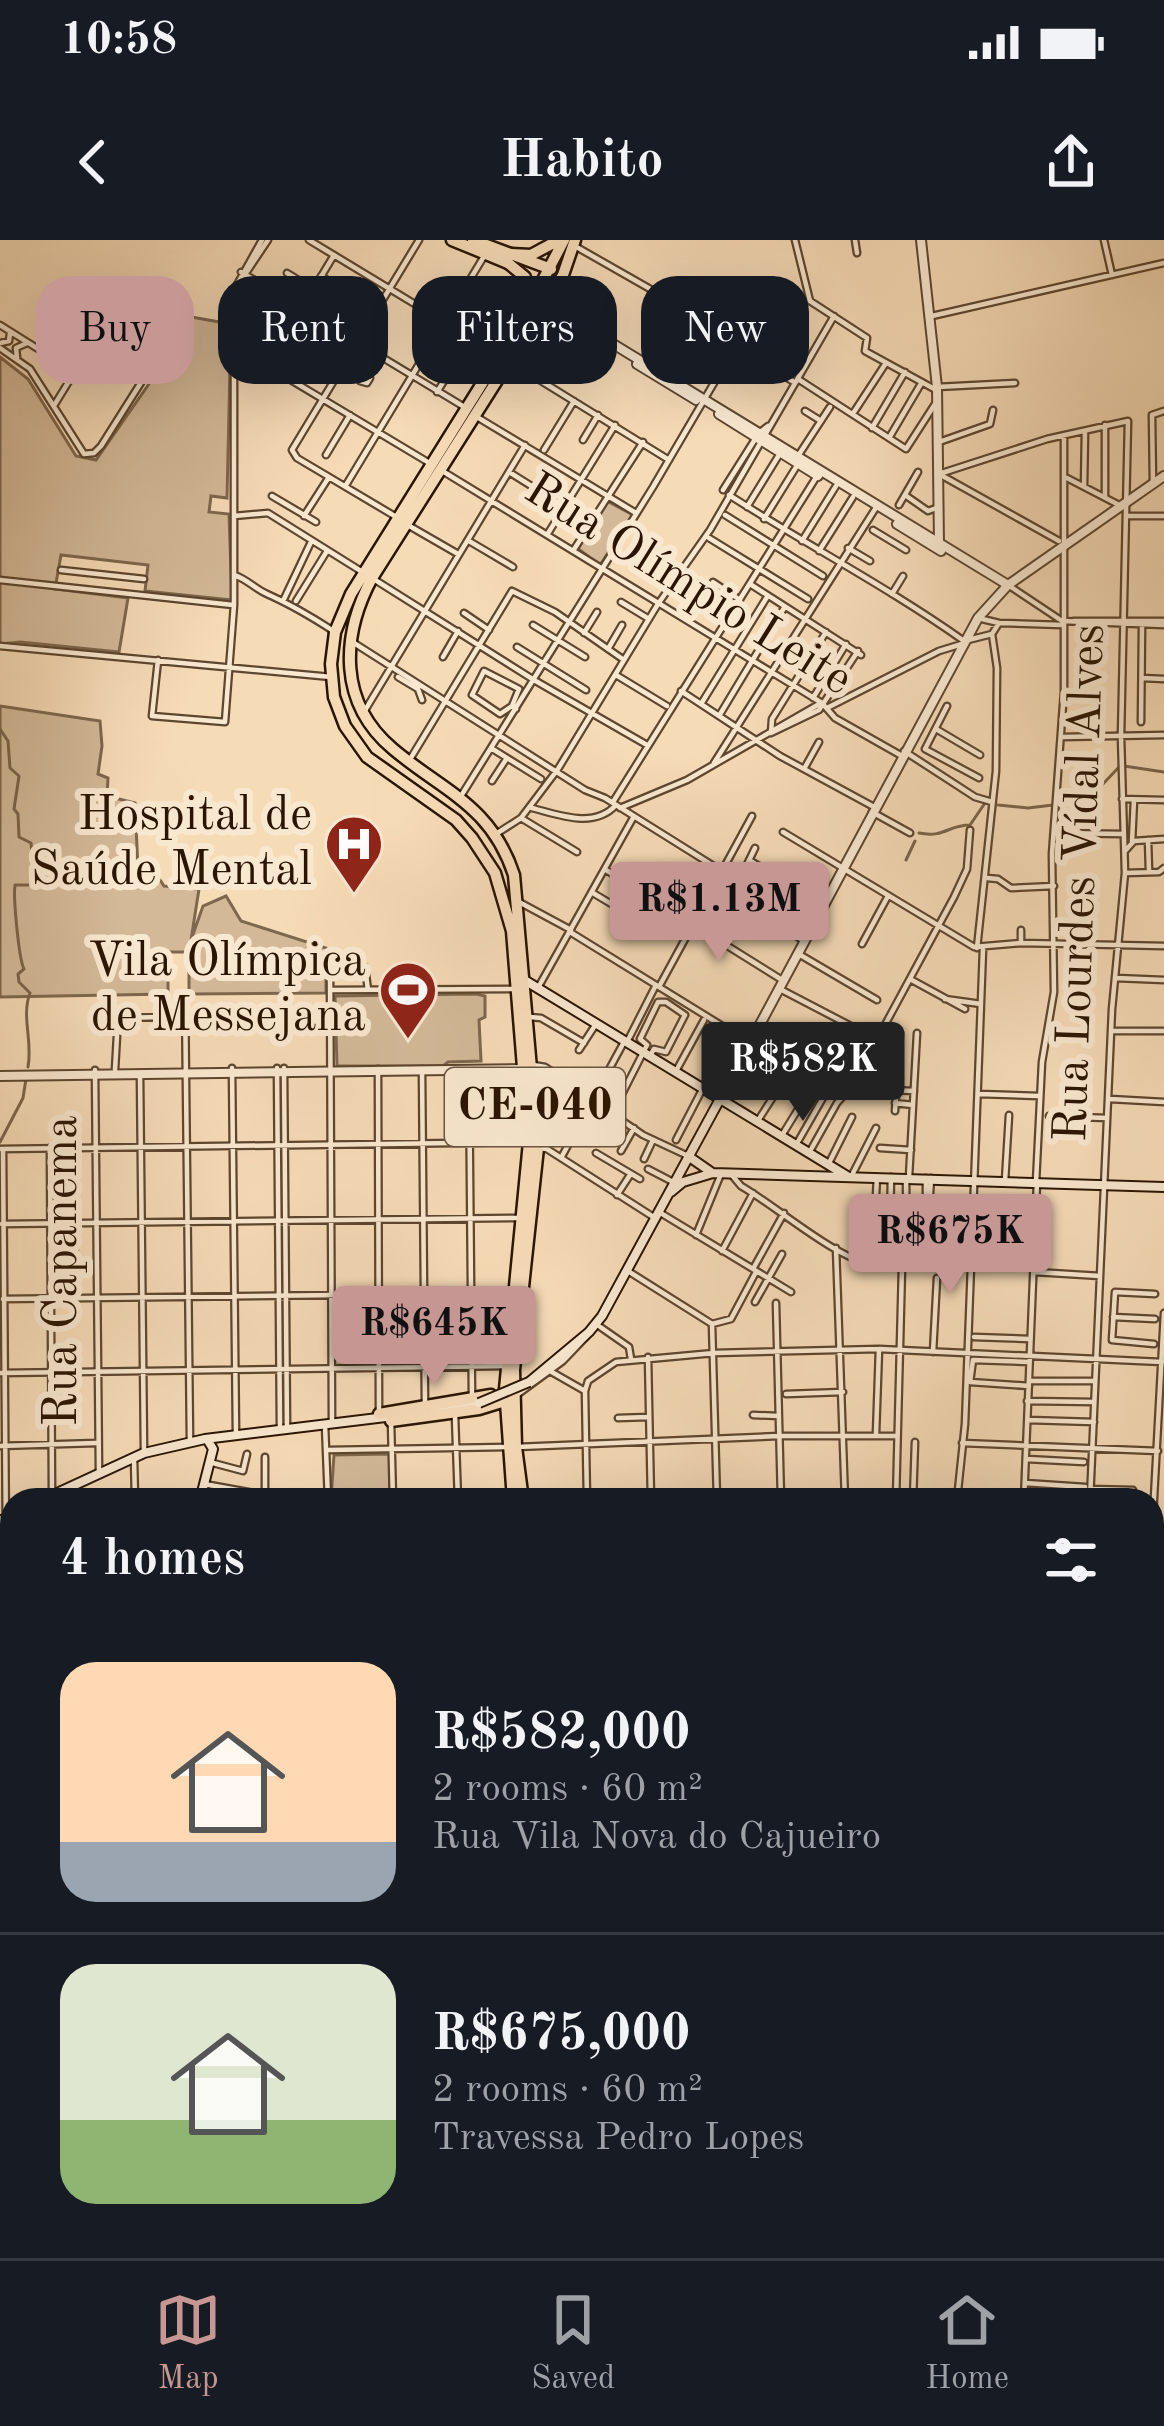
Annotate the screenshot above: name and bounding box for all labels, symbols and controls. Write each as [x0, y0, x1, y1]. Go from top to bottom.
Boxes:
text: 10:58 [60, 19, 177, 64]
icon: back [60, 129, 126, 195]
icon: share [1038, 129, 1104, 195]
text: Habito [500, 135, 664, 189]
chip: Buy [36, 276, 194, 384]
chip: Rent [218, 276, 388, 384]
chip: Filters [412, 276, 617, 384]
chip: New [641, 276, 809, 384]
street label: Rua Olímpio Leite [516, 465, 860, 705]
street label: Rua Lourdes Vídal Alves [1048, 623, 1114, 1143]
place label: Hospital de Saúde Mental [31, 792, 312, 895]
hospital icon: Hospital de Saúde Mental [323, 813, 385, 895]
pin: R$1.13M [608, 862, 830, 964]
text: R$1.13M [637, 881, 801, 920]
place label: Vila Olímpica de Messejana [88, 938, 366, 1041]
sports icon: Vila Olímpica de Messejana [377, 959, 439, 1041]
pin: R$582K [705, 1022, 901, 1124]
text: R$582K [729, 1041, 877, 1080]
road number: CE-040 [445, 1068, 625, 1146]
street label: Rua Capanema [39, 1115, 87, 1427]
pin: R$675K [852, 1194, 1048, 1296]
text: R$675K [876, 1213, 1024, 1252]
pin: R$645K [336, 1286, 532, 1388]
text: R$645K [360, 1305, 508, 1344]
icon: filters [1038, 1527, 1104, 1593]
text: 4 homes [60, 1535, 245, 1586]
text: R$582,000 [432, 1709, 691, 1760]
icon: home [156, 1710, 300, 1854]
text: 2 rooms · 60 m² [432, 1770, 703, 1809]
text: Rua Vila Nova do Cajueiro [432, 1818, 881, 1857]
text: R$675,000 [432, 2010, 691, 2061]
icon: home [156, 2012, 300, 2156]
text: 2 rooms · 60 m² [432, 2071, 703, 2110]
text: Travessa Pedro Lopes [432, 2119, 804, 2158]
tab: Map [155, 2287, 221, 2400]
tab: Saved [531, 2287, 615, 2400]
tab: Home [925, 2287, 1009, 2400]

